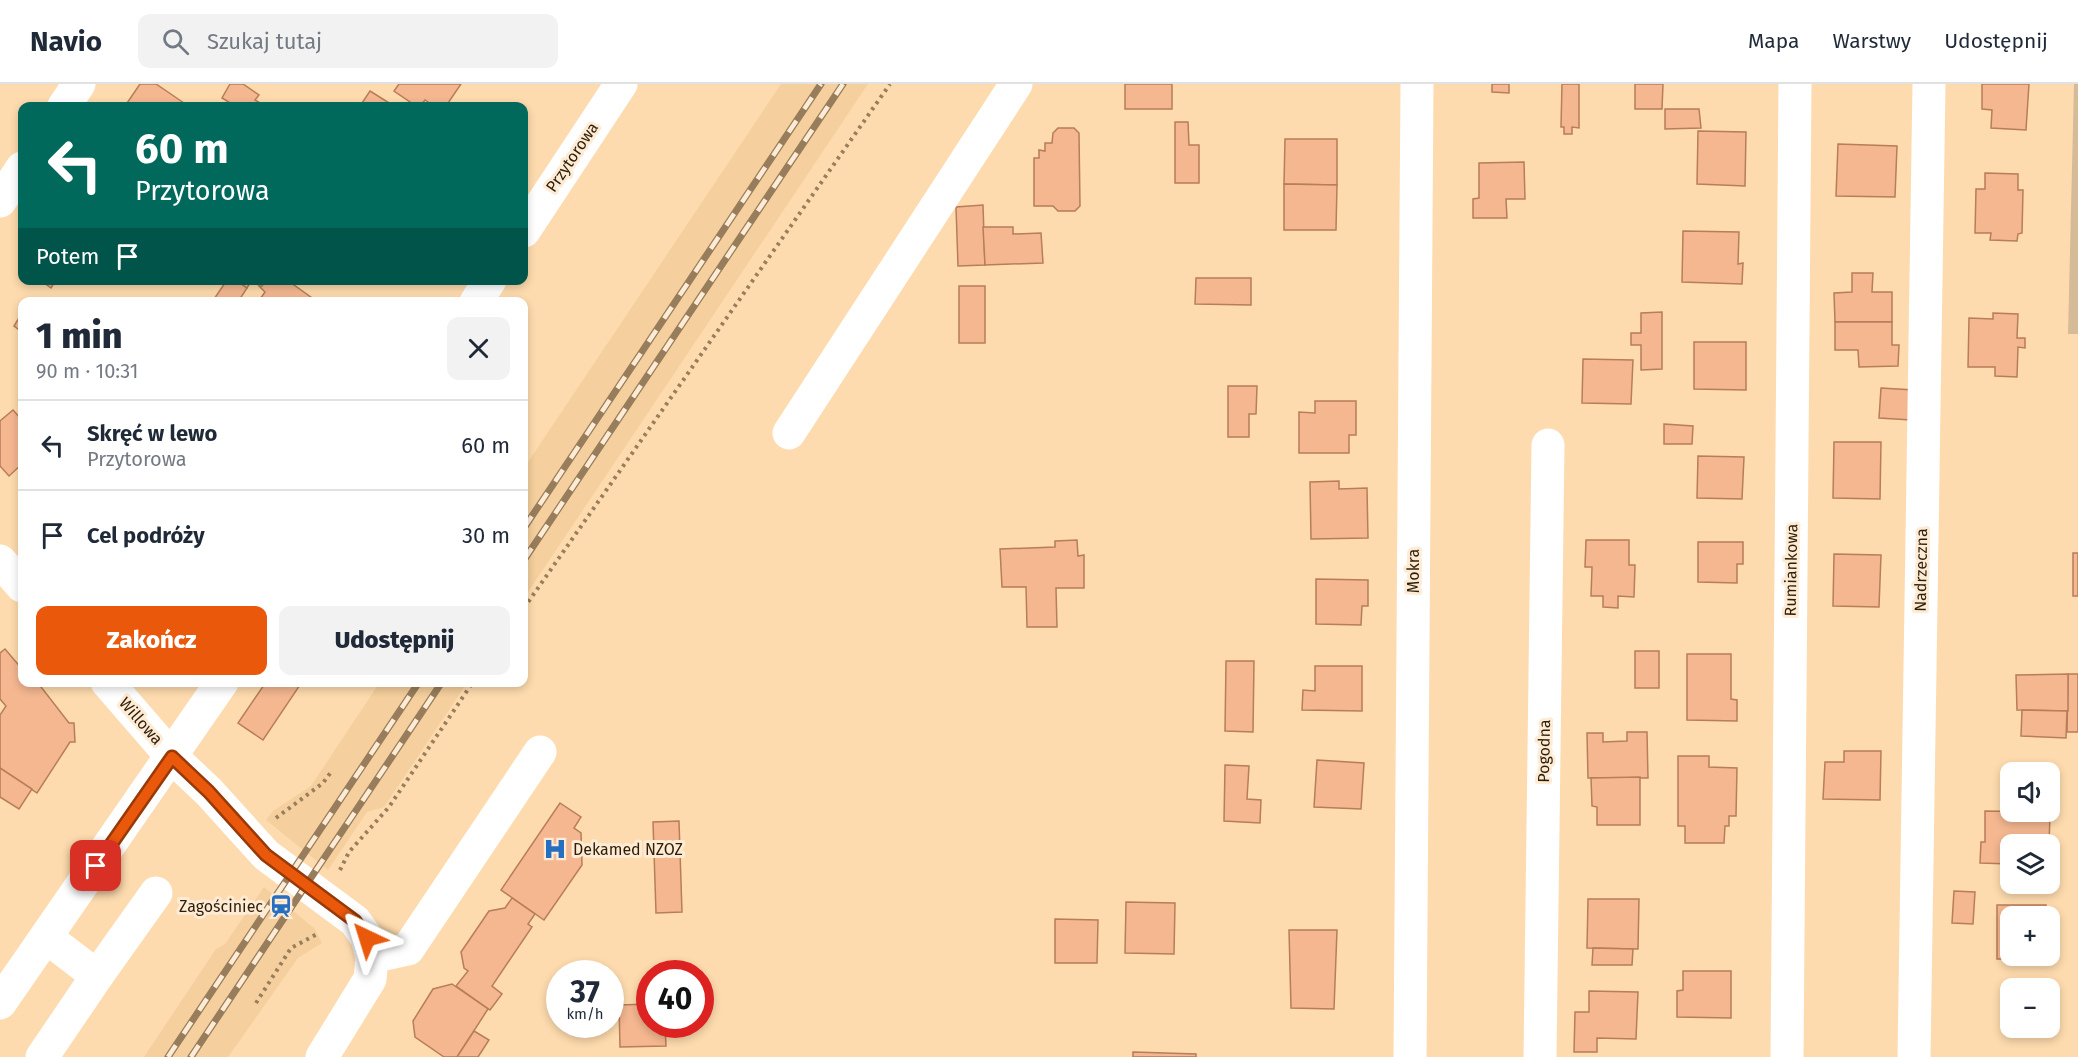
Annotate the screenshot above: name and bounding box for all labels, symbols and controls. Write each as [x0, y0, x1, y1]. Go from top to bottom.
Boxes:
search box [138, 14, 558, 68]
text: Navio [30, 25, 102, 58]
icon: search [159, 25, 192, 58]
text: Szukaj tutaj [207, 28, 322, 55]
text: Mapa [1748, 28, 1799, 54]
text: Warstwy [1832, 28, 1911, 54]
text: Udostępnij [1944, 28, 2048, 54]
street label: Przytorowa [542, 119, 602, 195]
text: 60 m [135, 124, 229, 174]
icon: left [36, 126, 114, 204]
text: Przytorowa [135, 175, 270, 207]
icon: arrive [111, 240, 144, 273]
text: Potem [36, 243, 99, 270]
text: 1 min [36, 314, 122, 358]
button: close [447, 317, 510, 380]
text: 90 m · 10:31 [36, 359, 138, 383]
text: Skręć w lewo [87, 420, 217, 447]
icon: left [36, 429, 69, 462]
text: 60 m [461, 432, 510, 459]
text: Przytorowa [87, 447, 187, 471]
icon: arrive [36, 519, 69, 552]
text: Cel podróży [87, 522, 205, 549]
text: 30 m [462, 522, 510, 549]
street label: Rumiankowa [1781, 523, 1801, 617]
street label: Nadrzeczna [1911, 528, 1931, 612]
street label: Mokra [1404, 549, 1423, 593]
button: Zakończ [36, 606, 267, 675]
button: Udostępnij [279, 606, 510, 675]
street label: Willowa [115, 693, 167, 749]
street label: Pogodna [1534, 719, 1554, 783]
map controls [2000, 762, 2060, 1038]
button: sound [2000, 762, 2060, 822]
button: layers [2000, 834, 2060, 894]
hospital icon: Dekamed NZOZ [542, 836, 568, 862]
pin [70, 840, 121, 891]
place label: Dekamed NZOZ [573, 840, 683, 859]
icon: arrive [79, 849, 112, 882]
station icon: Zagościniec [268, 893, 294, 919]
place label: Zagościniec [179, 897, 263, 916]
position arrow [335, 906, 399, 970]
button: + [2000, 906, 2060, 966]
speed limit sign: 40 [636, 960, 714, 1038]
text: 37 [570, 974, 600, 1010]
button: − [2000, 978, 2060, 1038]
text: km/h [566, 1005, 604, 1023]

